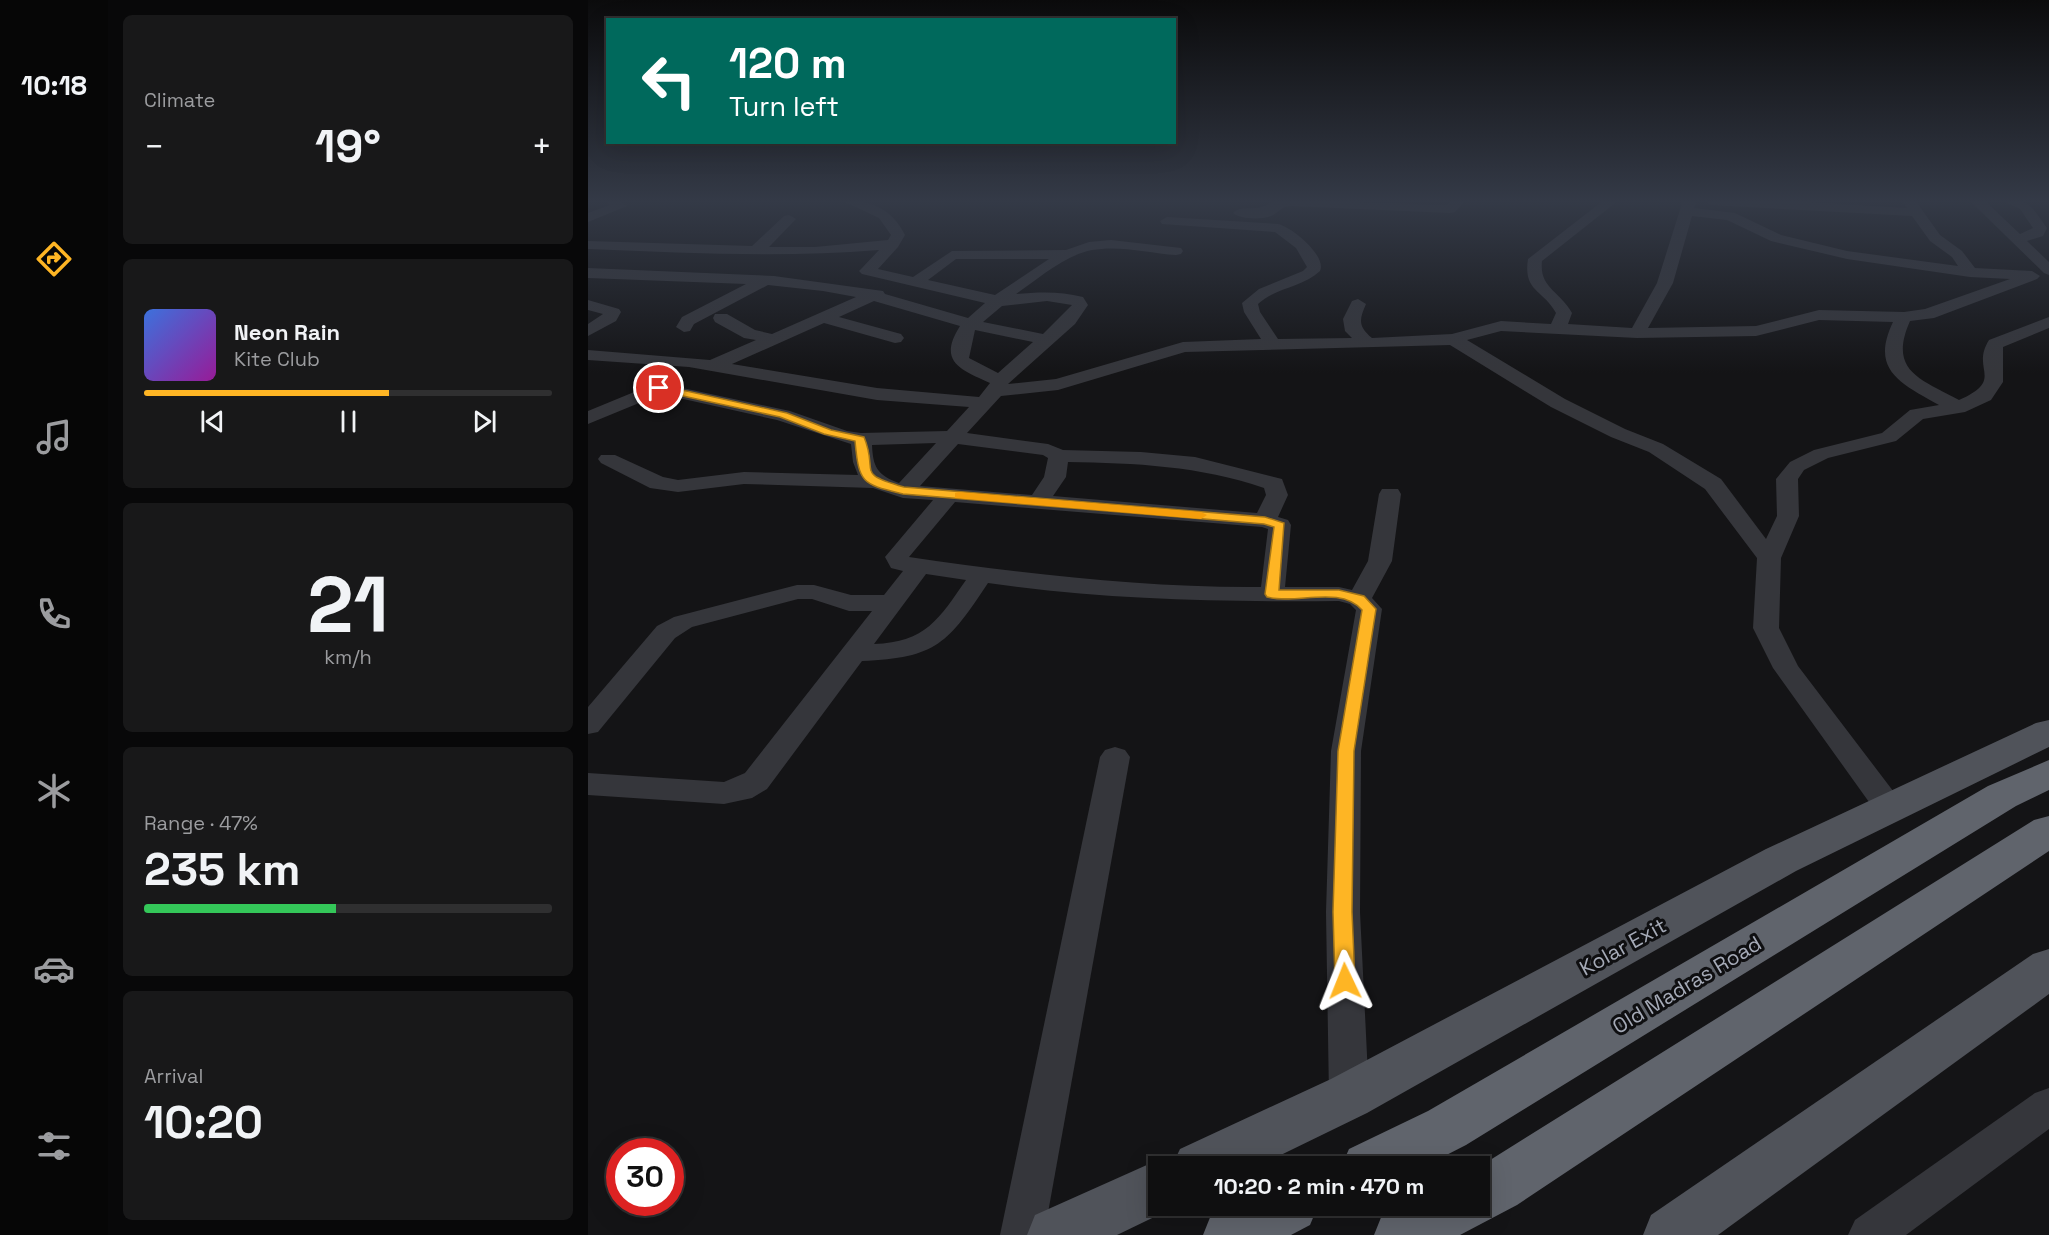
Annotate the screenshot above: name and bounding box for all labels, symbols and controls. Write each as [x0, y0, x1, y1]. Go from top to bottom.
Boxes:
text: 120 m [729, 37, 847, 90]
icon: left [630, 42, 708, 120]
text: 10:18 [21, 68, 87, 103]
text: Climate [144, 87, 215, 113]
text: Turn left [729, 89, 839, 124]
text: 19° [315, 118, 381, 175]
text: − [144, 126, 164, 168]
text: + [532, 126, 552, 168]
icon: directions [33, 238, 75, 280]
text: Neon Rain [234, 318, 340, 346]
text: Kite Club [234, 346, 320, 372]
pin [633, 362, 684, 413]
icon: arrive [642, 371, 675, 404]
icon: previous [196, 405, 229, 438]
icon: pause [332, 405, 365, 438]
icon: next [468, 405, 501, 438]
icon: music [33, 416, 75, 458]
text: 21 [307, 555, 389, 655]
icon: phone [33, 593, 75, 635]
text: km/h [324, 644, 372, 670]
icon: climate [33, 770, 75, 812]
text: Range · 47% [144, 810, 258, 836]
text: 235 km [144, 841, 300, 898]
street label: Kolar Exit [1575, 912, 1671, 981]
street label: Old Madras Road [1607, 929, 1766, 1040]
icon: car [33, 948, 75, 990]
position arrow [1313, 949, 1377, 1013]
text: Arrival [144, 1063, 203, 1089]
text: 10:20 [144, 1094, 263, 1151]
icon: filters [33, 1125, 75, 1167]
speed limit sign: 30 [606, 1138, 684, 1216]
text: 10:20 · 2 min · 470 m [1214, 1172, 1424, 1200]

